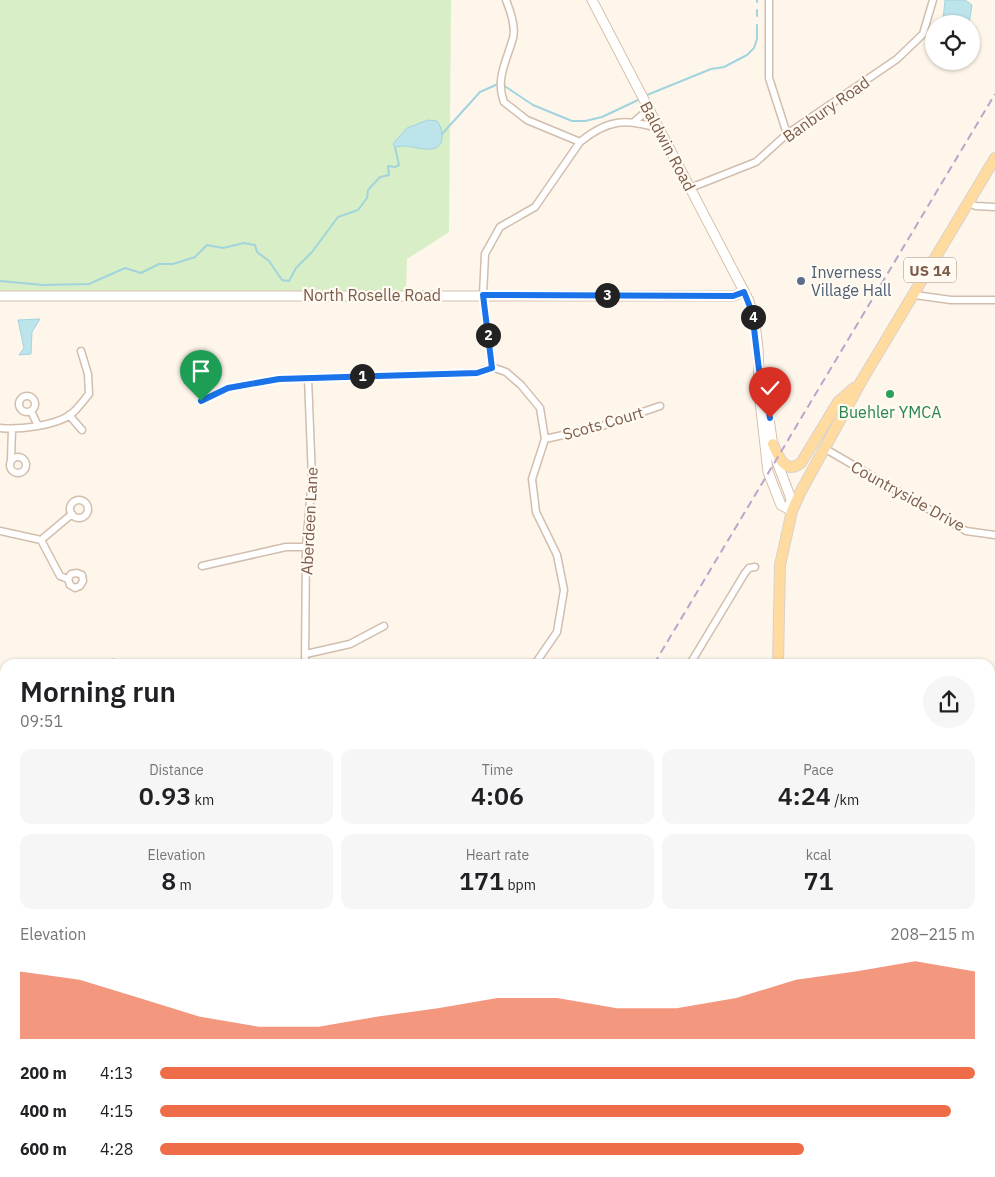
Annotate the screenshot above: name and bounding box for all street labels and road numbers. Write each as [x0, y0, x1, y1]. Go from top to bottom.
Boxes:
street label: Banbury Road [779, 72, 873, 146]
street label: Baldwin Road [636, 98, 700, 194]
road number: US 14 [904, 258, 956, 282]
street label: North Roselle Road [303, 285, 441, 305]
street label: Scots Court [560, 402, 646, 444]
street label: Countryside Drive [847, 456, 969, 536]
street label: Aberdeen Lane [296, 466, 322, 576]

